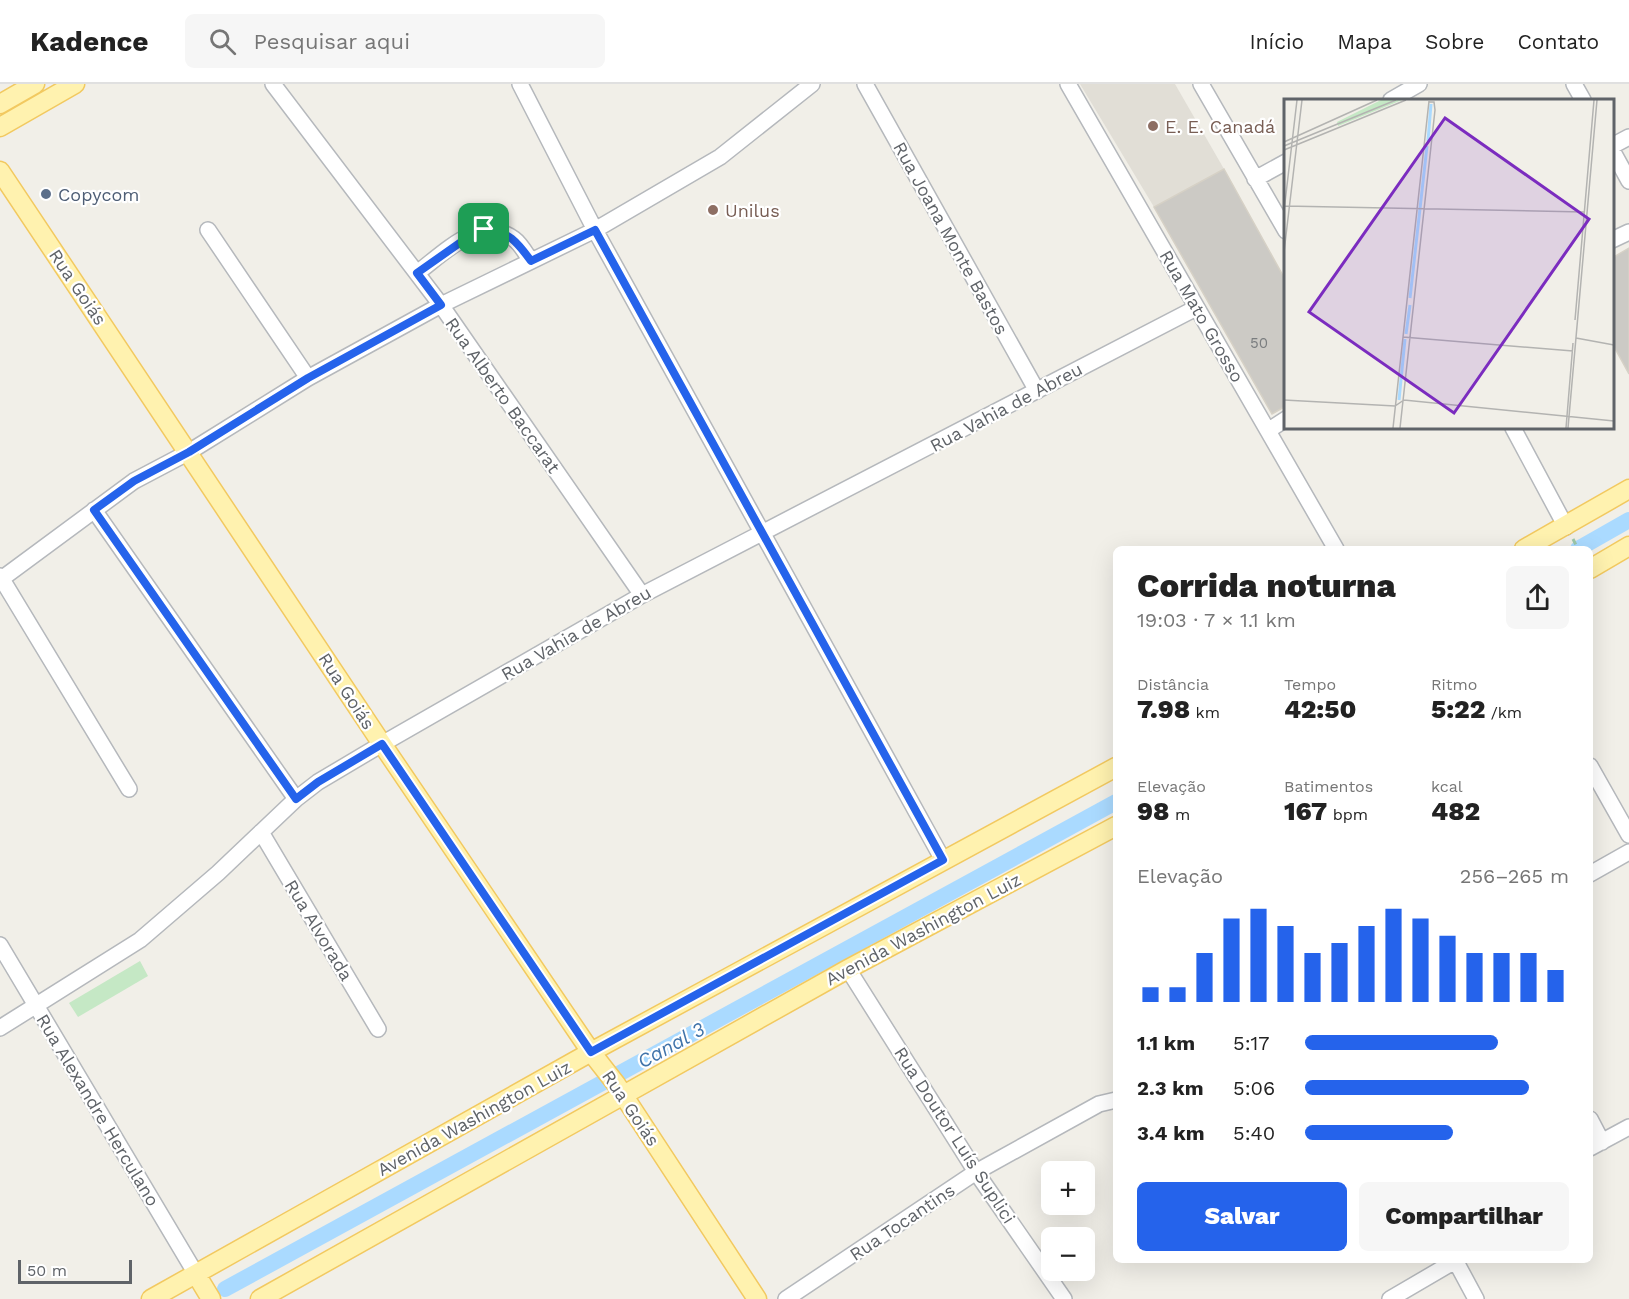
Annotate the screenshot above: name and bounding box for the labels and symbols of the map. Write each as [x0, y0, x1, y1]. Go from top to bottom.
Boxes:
inset map [1284, 99, 1614, 429]
place label: E. E. Canadá [1165, 116, 1275, 137]
marker: E. E. Canadá [1146, 119, 1160, 133]
street label: Rua Joana Monte Bastos [889, 138, 1013, 338]
place label: Copycom [58, 184, 140, 205]
marker: Copycom [39, 187, 53, 201]
place label: Unilus [725, 200, 780, 221]
pin [458, 203, 509, 254]
marker: Unilus [706, 203, 720, 217]
street label: Rua Goiás [45, 245, 111, 329]
street label: Rua Mato Grosso [1156, 246, 1248, 386]
street label: Rua Alberto Baccarat [441, 313, 565, 477]
house number: 50 [1250, 334, 1268, 352]
street label: Rua Vahia de Abreu [926, 358, 1086, 456]
street label: Rua Vahia de Abreu [497, 582, 655, 684]
street label: Rua Goiás [314, 649, 380, 733]
street label: Avenida Washington Luiz [822, 868, 1024, 990]
street label: Rua Alvorada [281, 876, 357, 984]
street label: Rua Alexandre Herculano [32, 1010, 164, 1210]
water label: Canal 3 [633, 1017, 709, 1073]
street label: Rua Doutor Luís Suplici [890, 1043, 1020, 1227]
street label: Avenida Washington Luiz [373, 1056, 575, 1180]
street label: Rua Goiás [598, 1066, 664, 1150]
street label: Rua Tocantins [845, 1179, 959, 1265]
scale bar [18, 1257, 132, 1284]

